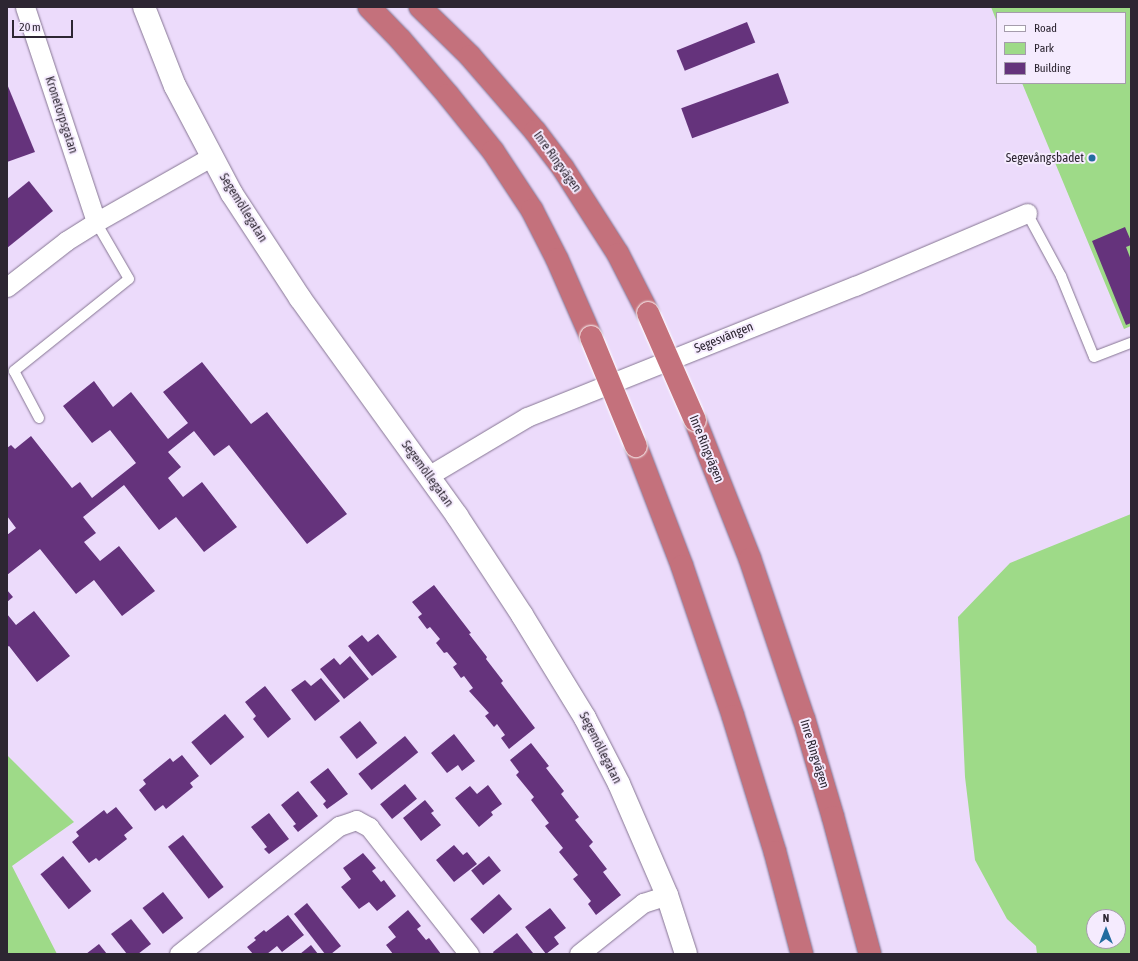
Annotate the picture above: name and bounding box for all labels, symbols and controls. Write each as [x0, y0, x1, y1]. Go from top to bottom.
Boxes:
scale bar [14, 12, 75, 38]
legend [996, 12, 1126, 84]
text: 20 m [19, 20, 41, 34]
text: Road [1034, 21, 1057, 35]
text: Park [1034, 41, 1054, 55]
text: Building [1034, 61, 1071, 75]
street label: Kronetorpsgatan [41, 74, 81, 156]
street label: Inre Ringvägen [530, 129, 584, 195]
place label: Segevångsbadet [1006, 150, 1084, 166]
marker: Segevångsbadet [1087, 153, 1097, 163]
street label: Segemöllegatan [216, 171, 270, 245]
street label: Segesvängen [692, 319, 756, 357]
street label: Inre Ringvägen [685, 413, 727, 485]
street label: Segemöllegatan [398, 438, 456, 510]
street label: Segemöllegatan [575, 710, 625, 786]
street label: Inre Ringvägen [796, 718, 832, 790]
north arrow [1086, 909, 1126, 949]
text: N [1103, 912, 1109, 924]

